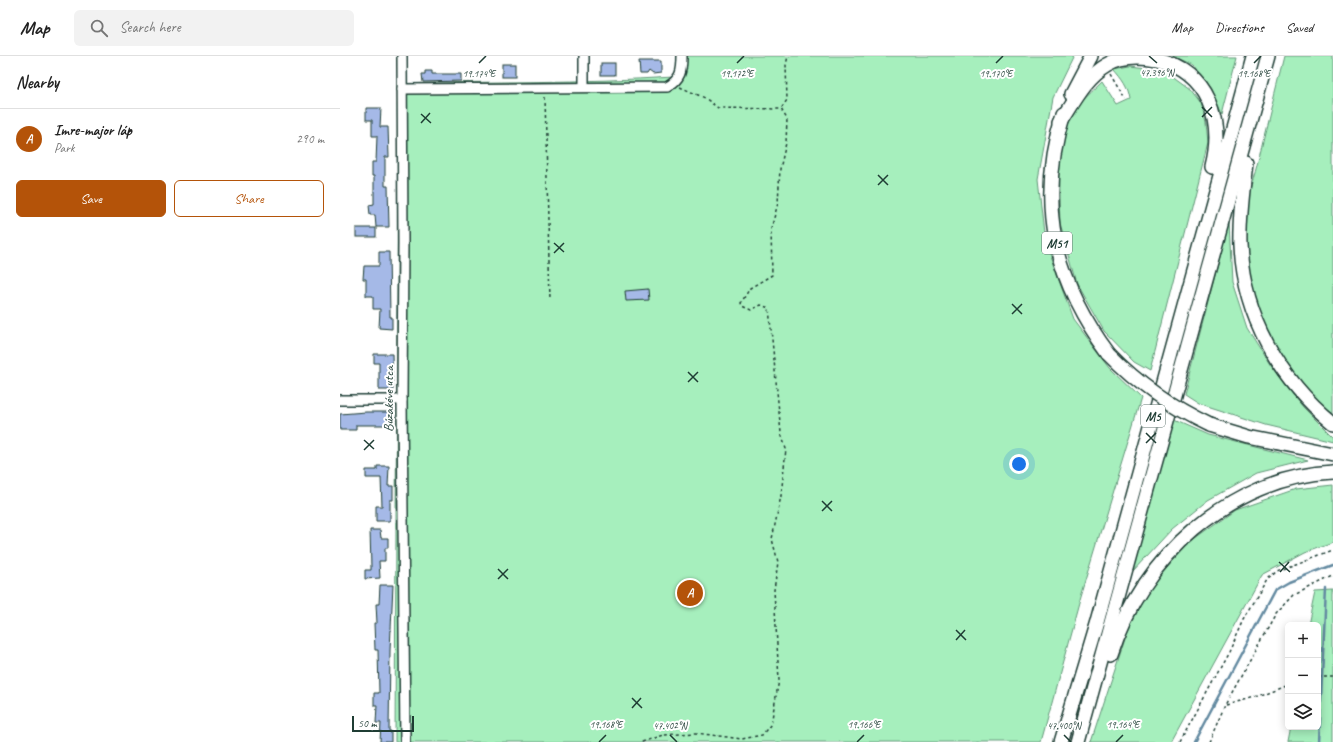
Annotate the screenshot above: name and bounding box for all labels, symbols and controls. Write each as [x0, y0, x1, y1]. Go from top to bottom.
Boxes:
search box [74, 10, 354, 46]
text: Map [20, 16, 50, 40]
icon: search [88, 17, 110, 39]
text: Search here [120, 18, 181, 37]
text: Map [1172, 19, 1193, 36]
text: Directions [1215, 19, 1264, 36]
text: Saved [1286, 19, 1313, 36]
text: 47.396°N [1140, 66, 1176, 79]
text: 19.174°E [463, 67, 497, 80]
text: 19.172°E [721, 67, 755, 80]
text: 19.170°E [980, 67, 1014, 80]
text: 19.168°E [1238, 67, 1272, 80]
text: Nearby [16, 72, 59, 93]
text: Imre-major láp [54, 121, 132, 140]
text: A [26, 131, 32, 147]
text: 290 m [296, 131, 324, 147]
text: Park [54, 140, 75, 156]
button: Save [16, 180, 166, 217]
button: Share [174, 180, 324, 217]
road number: M51 [1042, 232, 1072, 254]
street label: Búzakéve utca [380, 365, 397, 432]
road number: M5 [1141, 405, 1165, 427]
your location [1009, 454, 1029, 474]
pin: A [677, 578, 703, 608]
map controls [1285, 622, 1321, 730]
button: + [1285, 622, 1321, 658]
button: − [1285, 658, 1321, 694]
button: layers [1285, 694, 1321, 730]
scale bar [352, 714, 414, 733]
text: 50 m [358, 716, 377, 730]
text: 19.168°E [590, 718, 624, 731]
text: 19.166°E [848, 718, 882, 731]
text: 19.164°E [1107, 718, 1141, 731]
text: 47.402°N [653, 719, 689, 732]
text: 47.400°N [1047, 719, 1083, 732]

